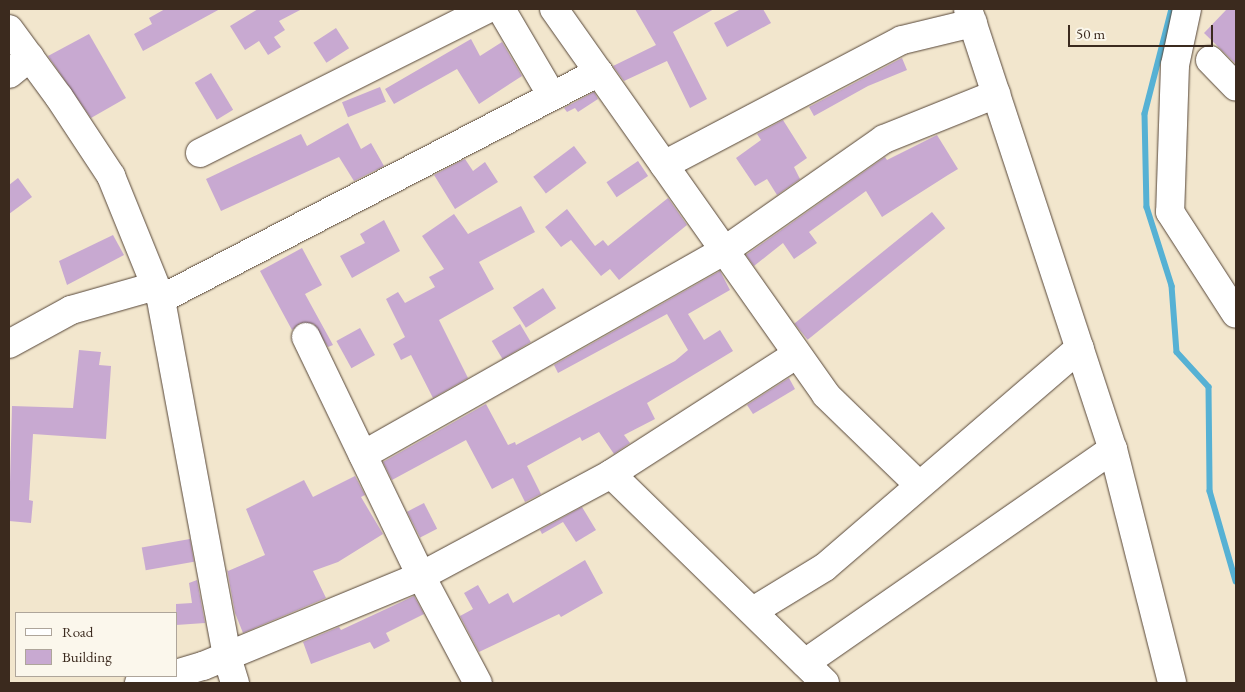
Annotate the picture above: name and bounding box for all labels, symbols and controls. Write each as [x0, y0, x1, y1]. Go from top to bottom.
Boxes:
scale bar [1070, 15, 1215, 47]
text: 50 m [1076, 24, 1105, 43]
legend [15, 612, 178, 677]
text: Road [62, 622, 93, 641]
text: Building [62, 647, 112, 666]

